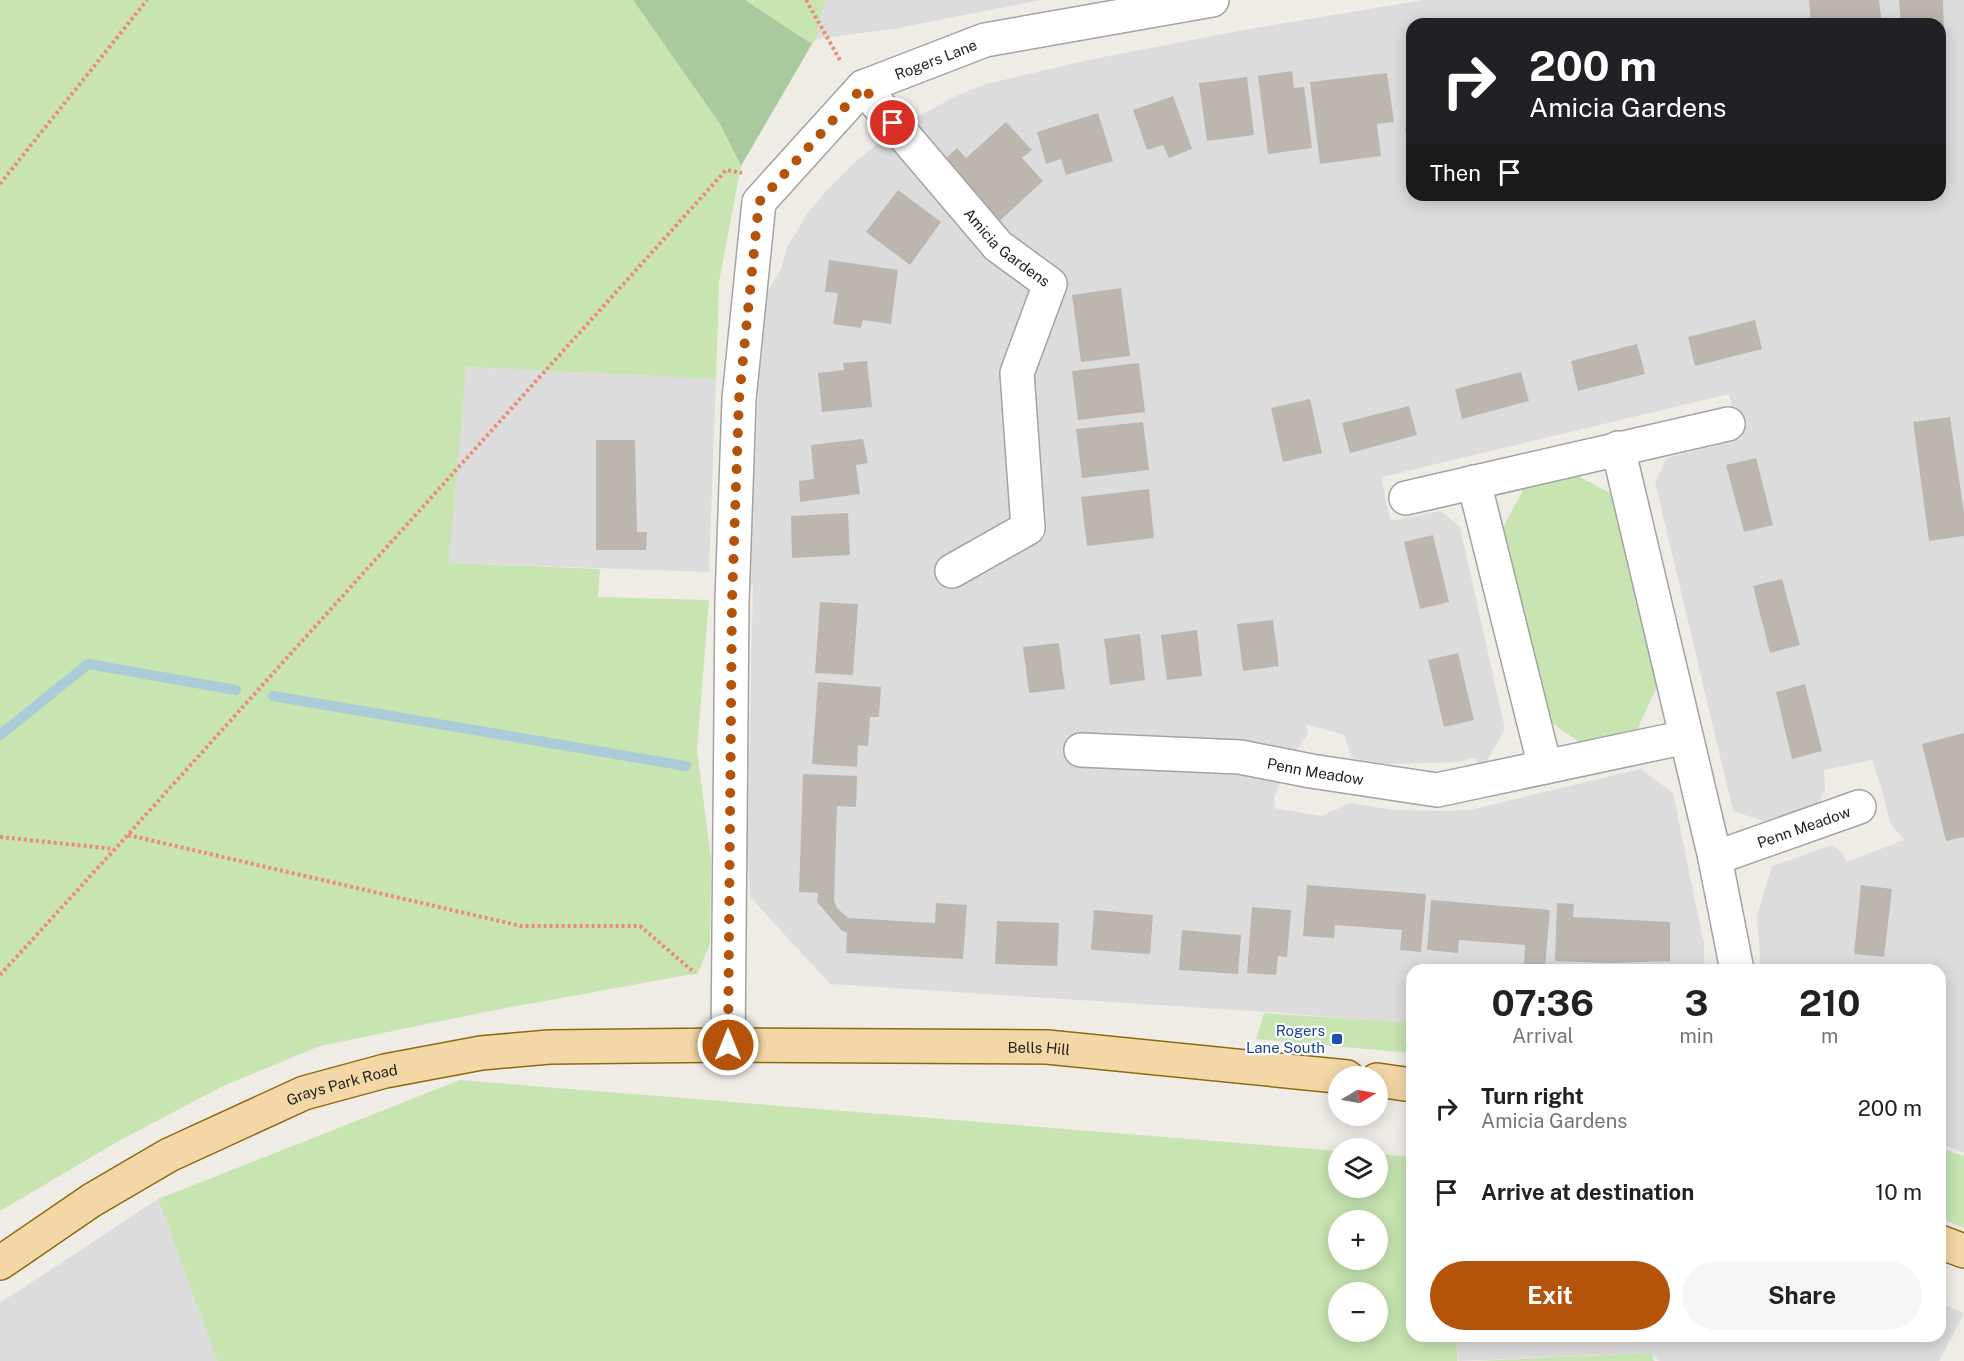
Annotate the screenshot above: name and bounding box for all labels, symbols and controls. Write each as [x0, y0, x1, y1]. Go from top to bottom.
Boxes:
street label: Rogers Lane [892, 35, 979, 83]
text: 200 m [1529, 41, 1657, 90]
icon: right [1430, 42, 1508, 120]
text: Amicia Gardens [1529, 91, 1726, 123]
pin [867, 97, 918, 148]
icon: arrive [876, 106, 909, 139]
icon: arrive [1493, 156, 1526, 189]
text: Then [1430, 160, 1481, 186]
street label: Amicia Gardens [961, 204, 1053, 290]
street label: Penn Meadow [1266, 754, 1365, 787]
street label: Penn Meadow [1755, 802, 1853, 851]
text: 07:36 [1492, 982, 1594, 1024]
text: 3 [1685, 982, 1708, 1024]
text: 210 [1799, 982, 1860, 1024]
position arrow [696, 1013, 760, 1077]
place label: Rogers Lane South [1246, 1022, 1325, 1056]
text: Arrival [1512, 1024, 1574, 1048]
text: min [1680, 1024, 1713, 1048]
text: m [1821, 1024, 1838, 1048]
marker: Rogers Lane South [1330, 1032, 1344, 1046]
street label: Bells Hill [1007, 1038, 1071, 1058]
street label: Grays Park Road [283, 1060, 399, 1109]
north arrow [1328, 1066, 1388, 1126]
map controls [1328, 1066, 1388, 1342]
text: Turn right [1481, 1083, 1584, 1109]
icon: right [1430, 1092, 1463, 1125]
text: 200 m [1858, 1095, 1922, 1121]
text: Amicia Gardens [1481, 1109, 1627, 1133]
button: layers [1328, 1138, 1388, 1198]
icon: arrive [1430, 1176, 1463, 1209]
text: Arrive at destination [1481, 1179, 1694, 1205]
text: 10 m [1875, 1179, 1922, 1205]
button: + [1328, 1210, 1388, 1270]
button: Exit [1430, 1261, 1670, 1330]
button: Share [1682, 1261, 1922, 1330]
button: − [1328, 1282, 1388, 1342]

